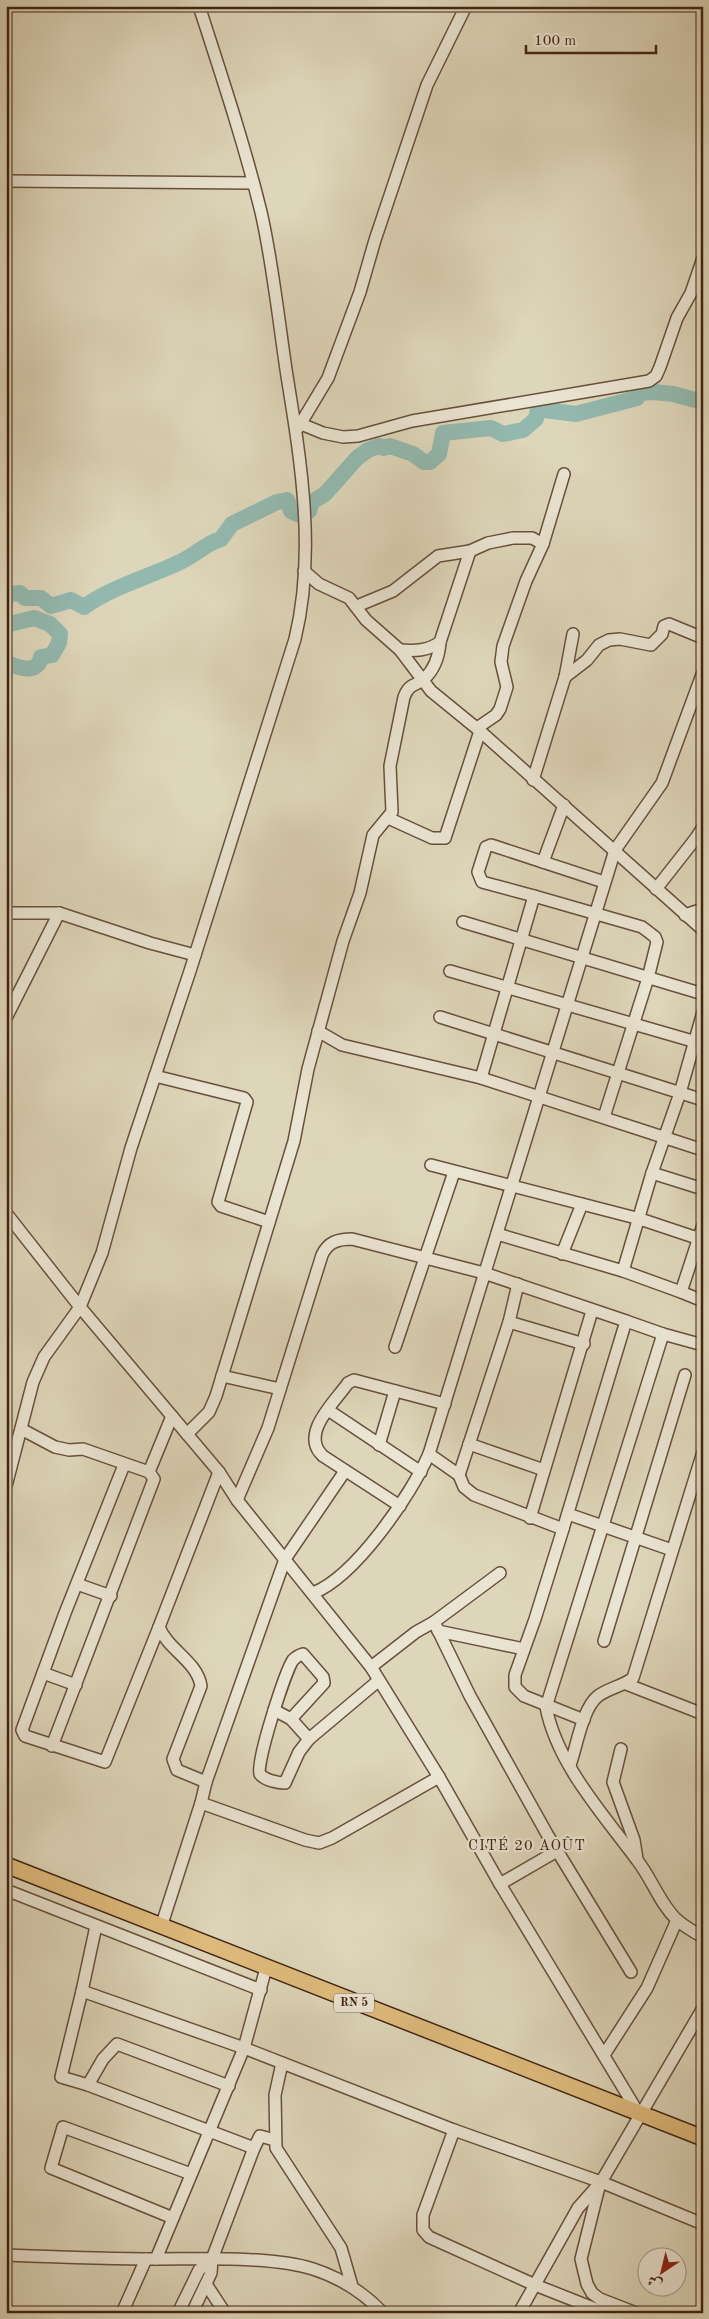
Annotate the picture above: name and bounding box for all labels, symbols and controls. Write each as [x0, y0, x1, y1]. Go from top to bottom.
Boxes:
scale bar [526, 22, 656, 54]
text: 100 m [534, 34, 576, 49]
district label: CITÉ 20 AOÛT [468, 1836, 586, 1854]
road number: RN 5 [334, 1994, 374, 2012]
north arrow [636, 2246, 686, 2296]
text: ش [645, 2272, 665, 2292]

